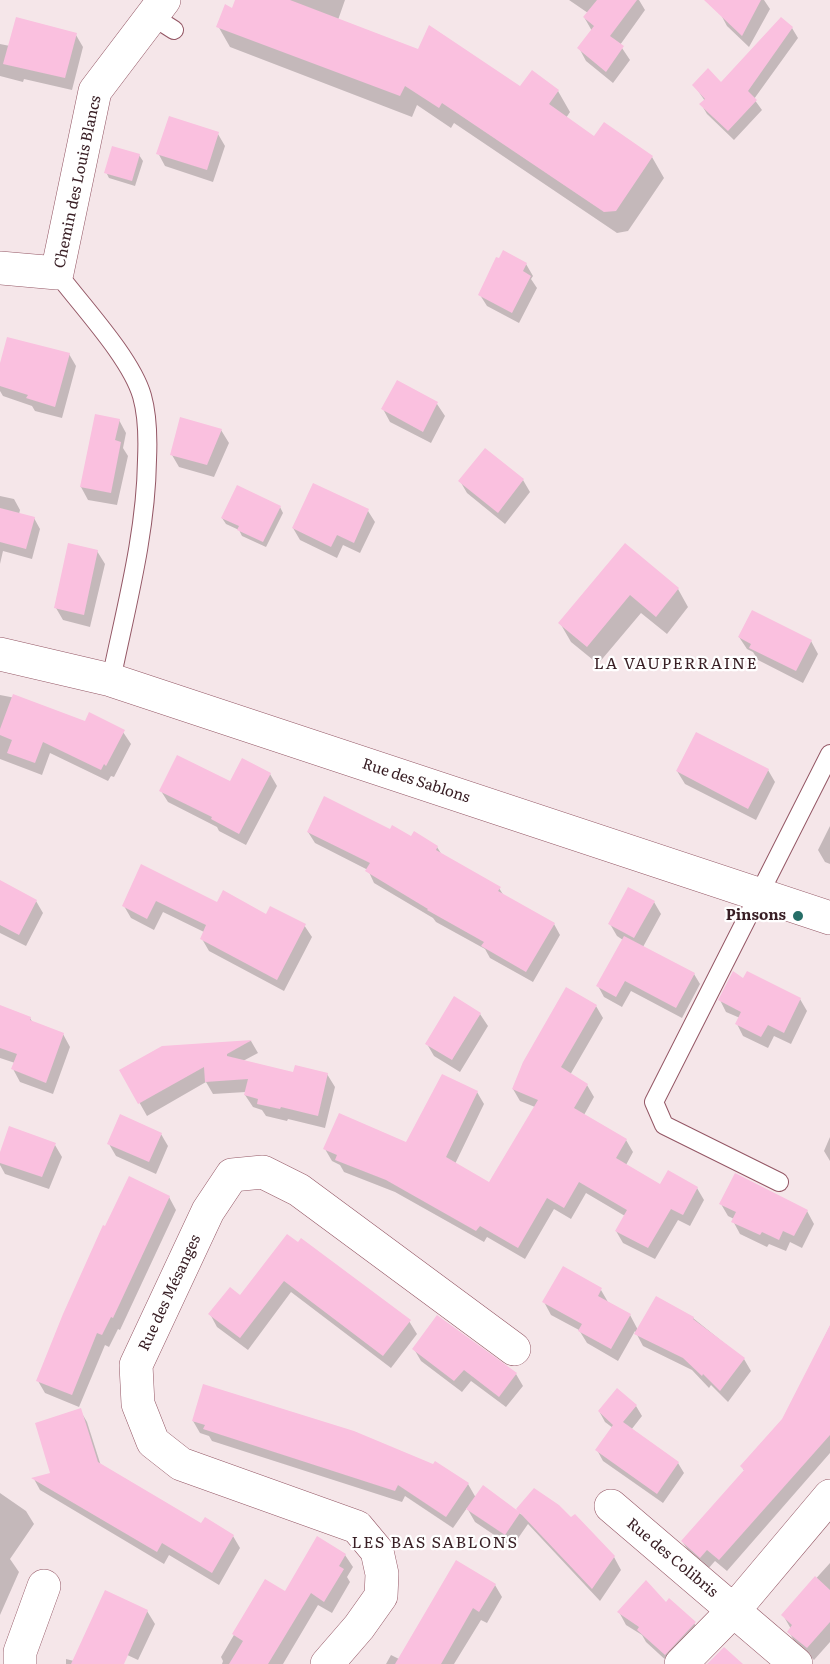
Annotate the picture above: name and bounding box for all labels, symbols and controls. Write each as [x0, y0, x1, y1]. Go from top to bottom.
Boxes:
street label: Chemin des Louis Blancs [51, 94, 105, 270]
district label: LA VAUPERRAINE [594, 654, 758, 674]
street label: Rue des Sablons [360, 755, 472, 807]
place label: Pinsons [726, 907, 786, 925]
marker: Pinsons [791, 909, 805, 923]
street label: Rue des Mésanges [135, 1232, 205, 1354]
street label: Rue des Colibris [623, 1515, 721, 1601]
district label: LES BAS SABLONS [351, 1533, 519, 1553]

